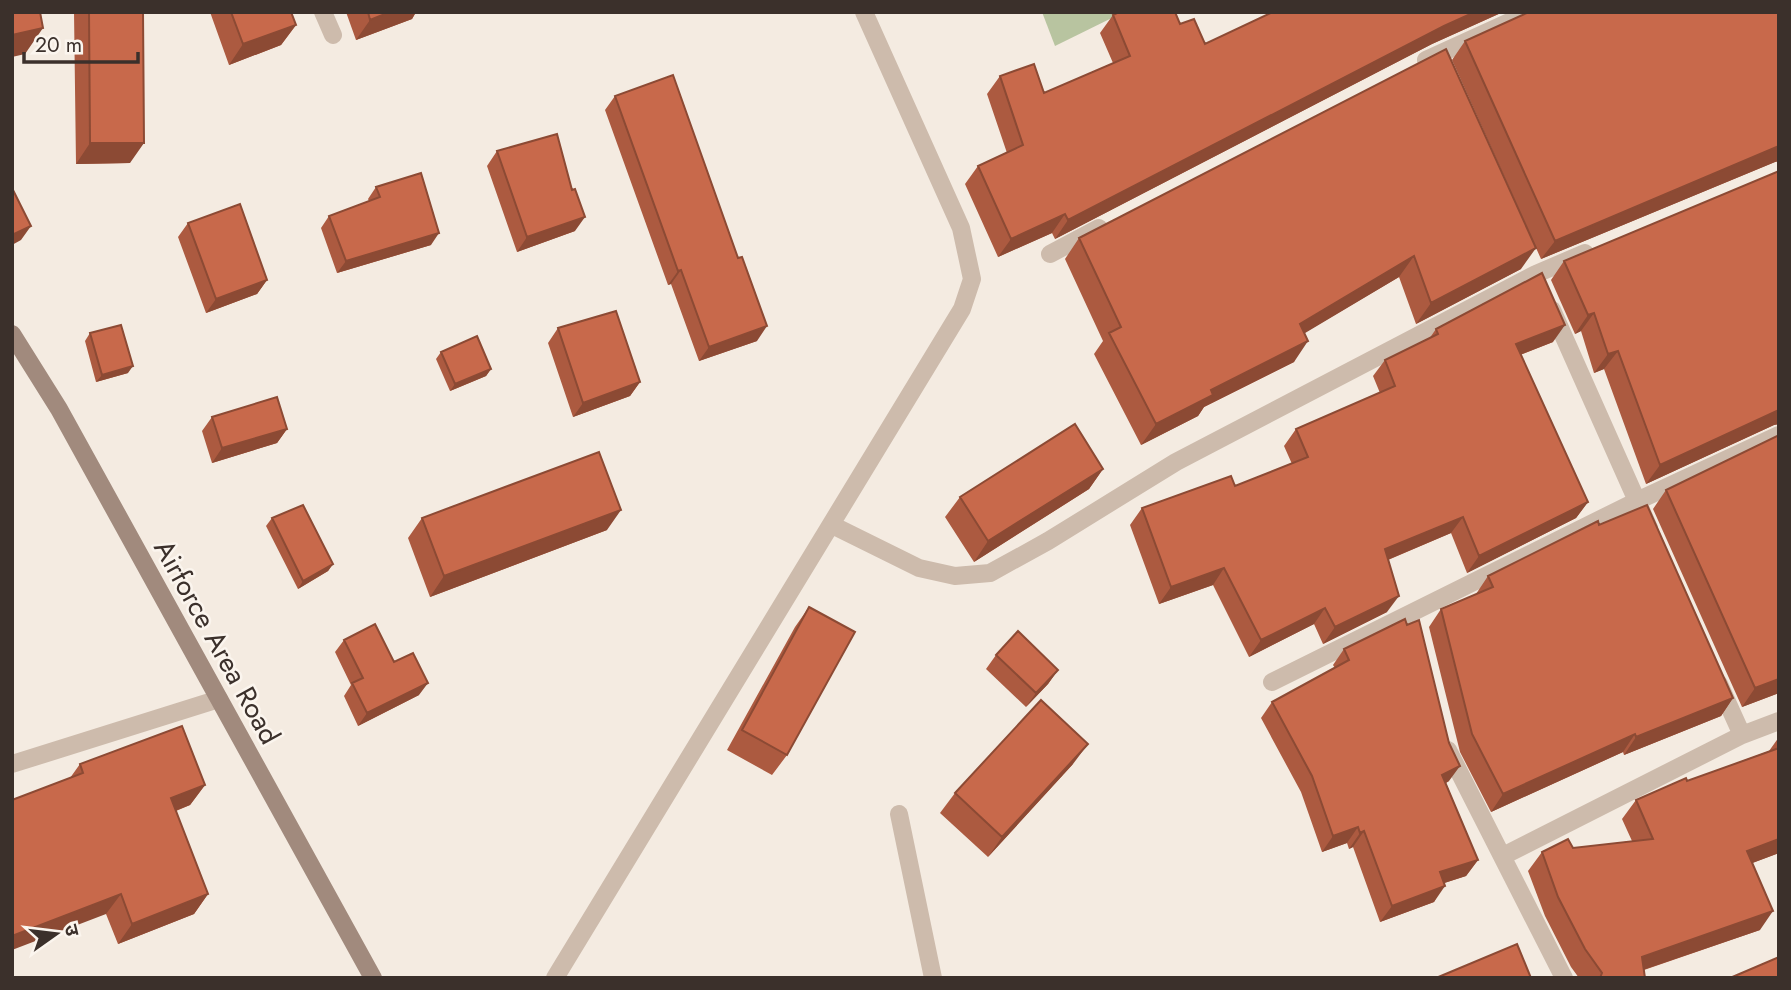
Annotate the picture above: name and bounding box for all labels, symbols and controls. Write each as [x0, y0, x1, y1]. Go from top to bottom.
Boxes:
scale bar [24, 21, 138, 65]
text: 20 m [35, 30, 82, 60]
street label: Airforce Area Road [144, 532, 290, 752]
north arrow [21, 899, 91, 969]
text: उ [58, 921, 87, 940]

